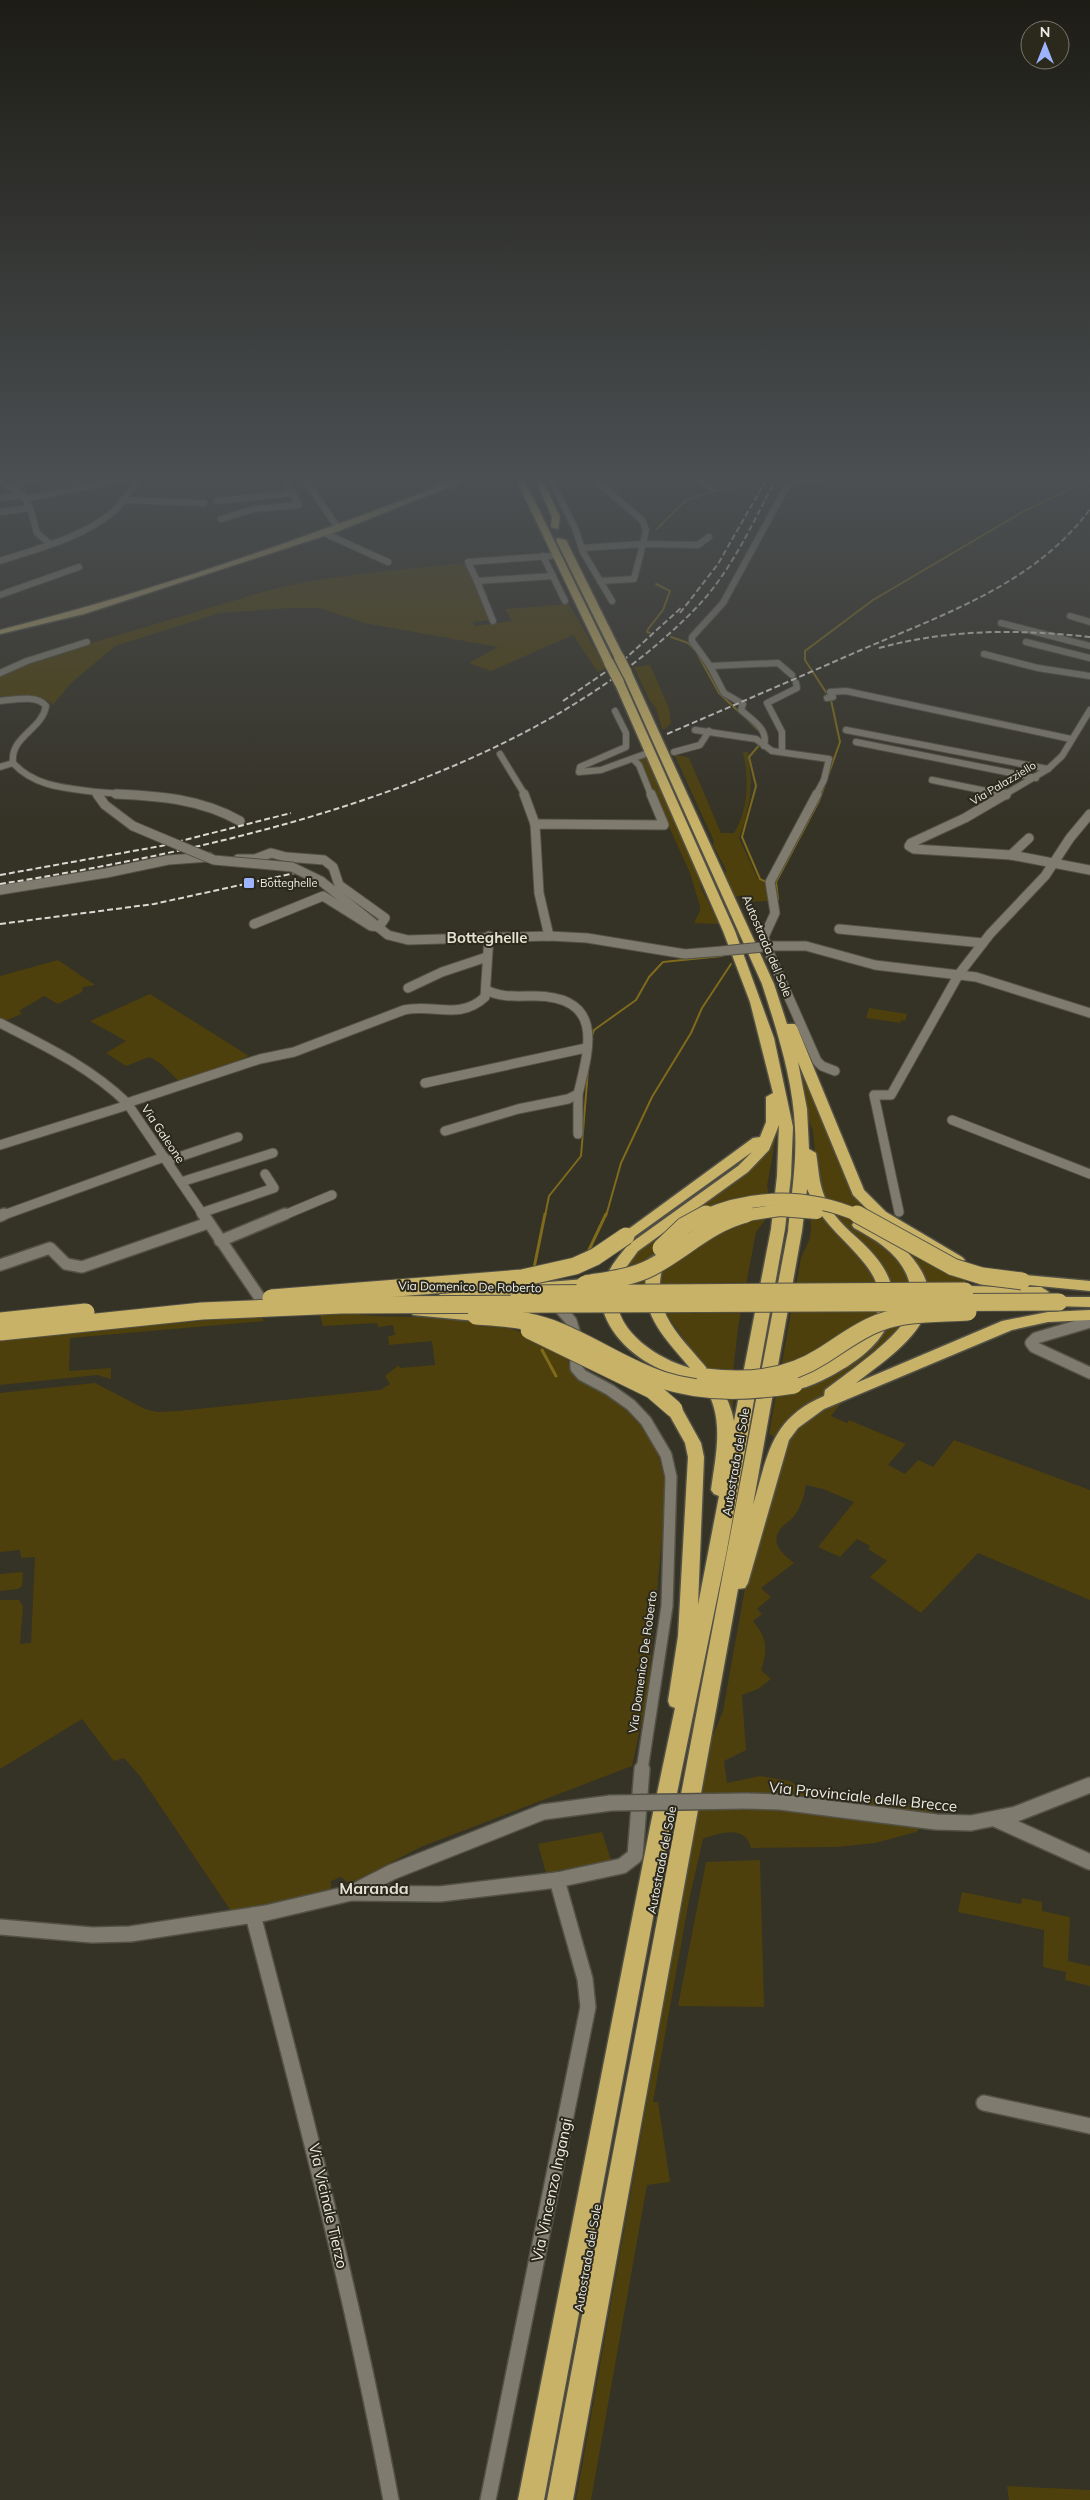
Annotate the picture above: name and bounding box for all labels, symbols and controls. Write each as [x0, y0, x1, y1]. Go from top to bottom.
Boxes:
north arrow [1020, 20, 1070, 70]
text: N [1040, 23, 1050, 41]
street label: Via Palazziello [968, 758, 1038, 808]
marker: Botteghelle [242, 876, 256, 890]
place label: Botteghelle [260, 876, 317, 890]
street label: Autostrada del Sole [739, 893, 796, 999]
district label: Botteghelle [447, 928, 527, 947]
street label: Via Galeone [138, 1102, 188, 1166]
street label: Via Domenico De Roberto [398, 1278, 542, 1295]
street label: Autostrada del Sole [719, 1407, 752, 1517]
street label: Via Domenico De Roberto [625, 1590, 660, 1734]
street label: Via Provinciale delle Brecce [768, 1777, 958, 1816]
street label: Autostrada del Sole [644, 1805, 679, 1915]
district label: Maranda [339, 1878, 409, 1898]
street label: Via Vincenzo Ingangi [527, 2116, 576, 2263]
street label: Via Vicinale Tierzo [305, 2141, 352, 2270]
street label: Autostrada del Sole [571, 2203, 604, 2313]

